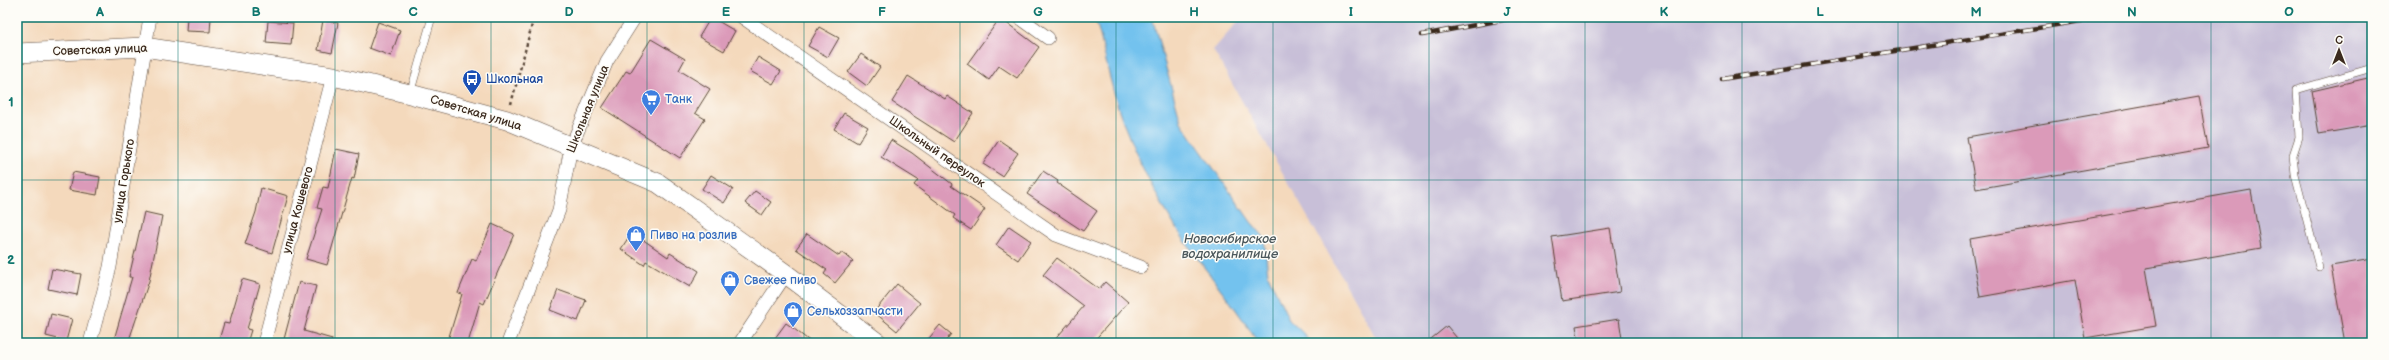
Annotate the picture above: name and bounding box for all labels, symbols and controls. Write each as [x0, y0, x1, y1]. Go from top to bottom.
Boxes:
text: A [95, 4, 104, 20]
text: B [251, 4, 261, 20]
text: C [408, 4, 418, 20]
text: D [564, 4, 574, 20]
text: E [722, 4, 731, 20]
text: F [878, 4, 886, 20]
text: G [1033, 4, 1043, 20]
text: H [1189, 4, 1199, 20]
text: I [1349, 4, 1353, 20]
text: J [1503, 4, 1511, 20]
text: K [1660, 4, 1669, 20]
text: L [1816, 4, 1824, 20]
text: M [1970, 4, 1982, 20]
text: N [2127, 4, 2137, 20]
text: O [2284, 4, 2294, 20]
north arrow [2319, 30, 2359, 70]
text: С [2335, 34, 2343, 47]
street label: Советская улица [52, 41, 148, 59]
street label: Школьная улица [563, 63, 613, 155]
bus stop icon: Школьная [461, 68, 483, 96]
place label: Школьная [486, 72, 544, 87]
supermarket icon: Танк [640, 88, 662, 116]
street label: Советская улица [428, 92, 524, 134]
place label: Танк [665, 92, 693, 107]
text: 1 [8, 94, 14, 110]
street label: Школьный переулок [886, 113, 989, 191]
street label: улица Горького [110, 138, 138, 224]
street label: улица Кошевого [279, 165, 317, 255]
shop icon: Пиво на розлив [625, 224, 647, 252]
place label: Пиво на розлив [650, 228, 738, 243]
water label: Новосибирское водохранилище [1182, 231, 1279, 262]
text: 2 [7, 252, 15, 268]
shop icon: Свежее пиво [719, 269, 741, 297]
place label: Свежее пиво [744, 273, 816, 288]
shop icon: Сельхоззапчасти [782, 300, 804, 328]
place label: Сельхоззапчасти [807, 304, 903, 319]

